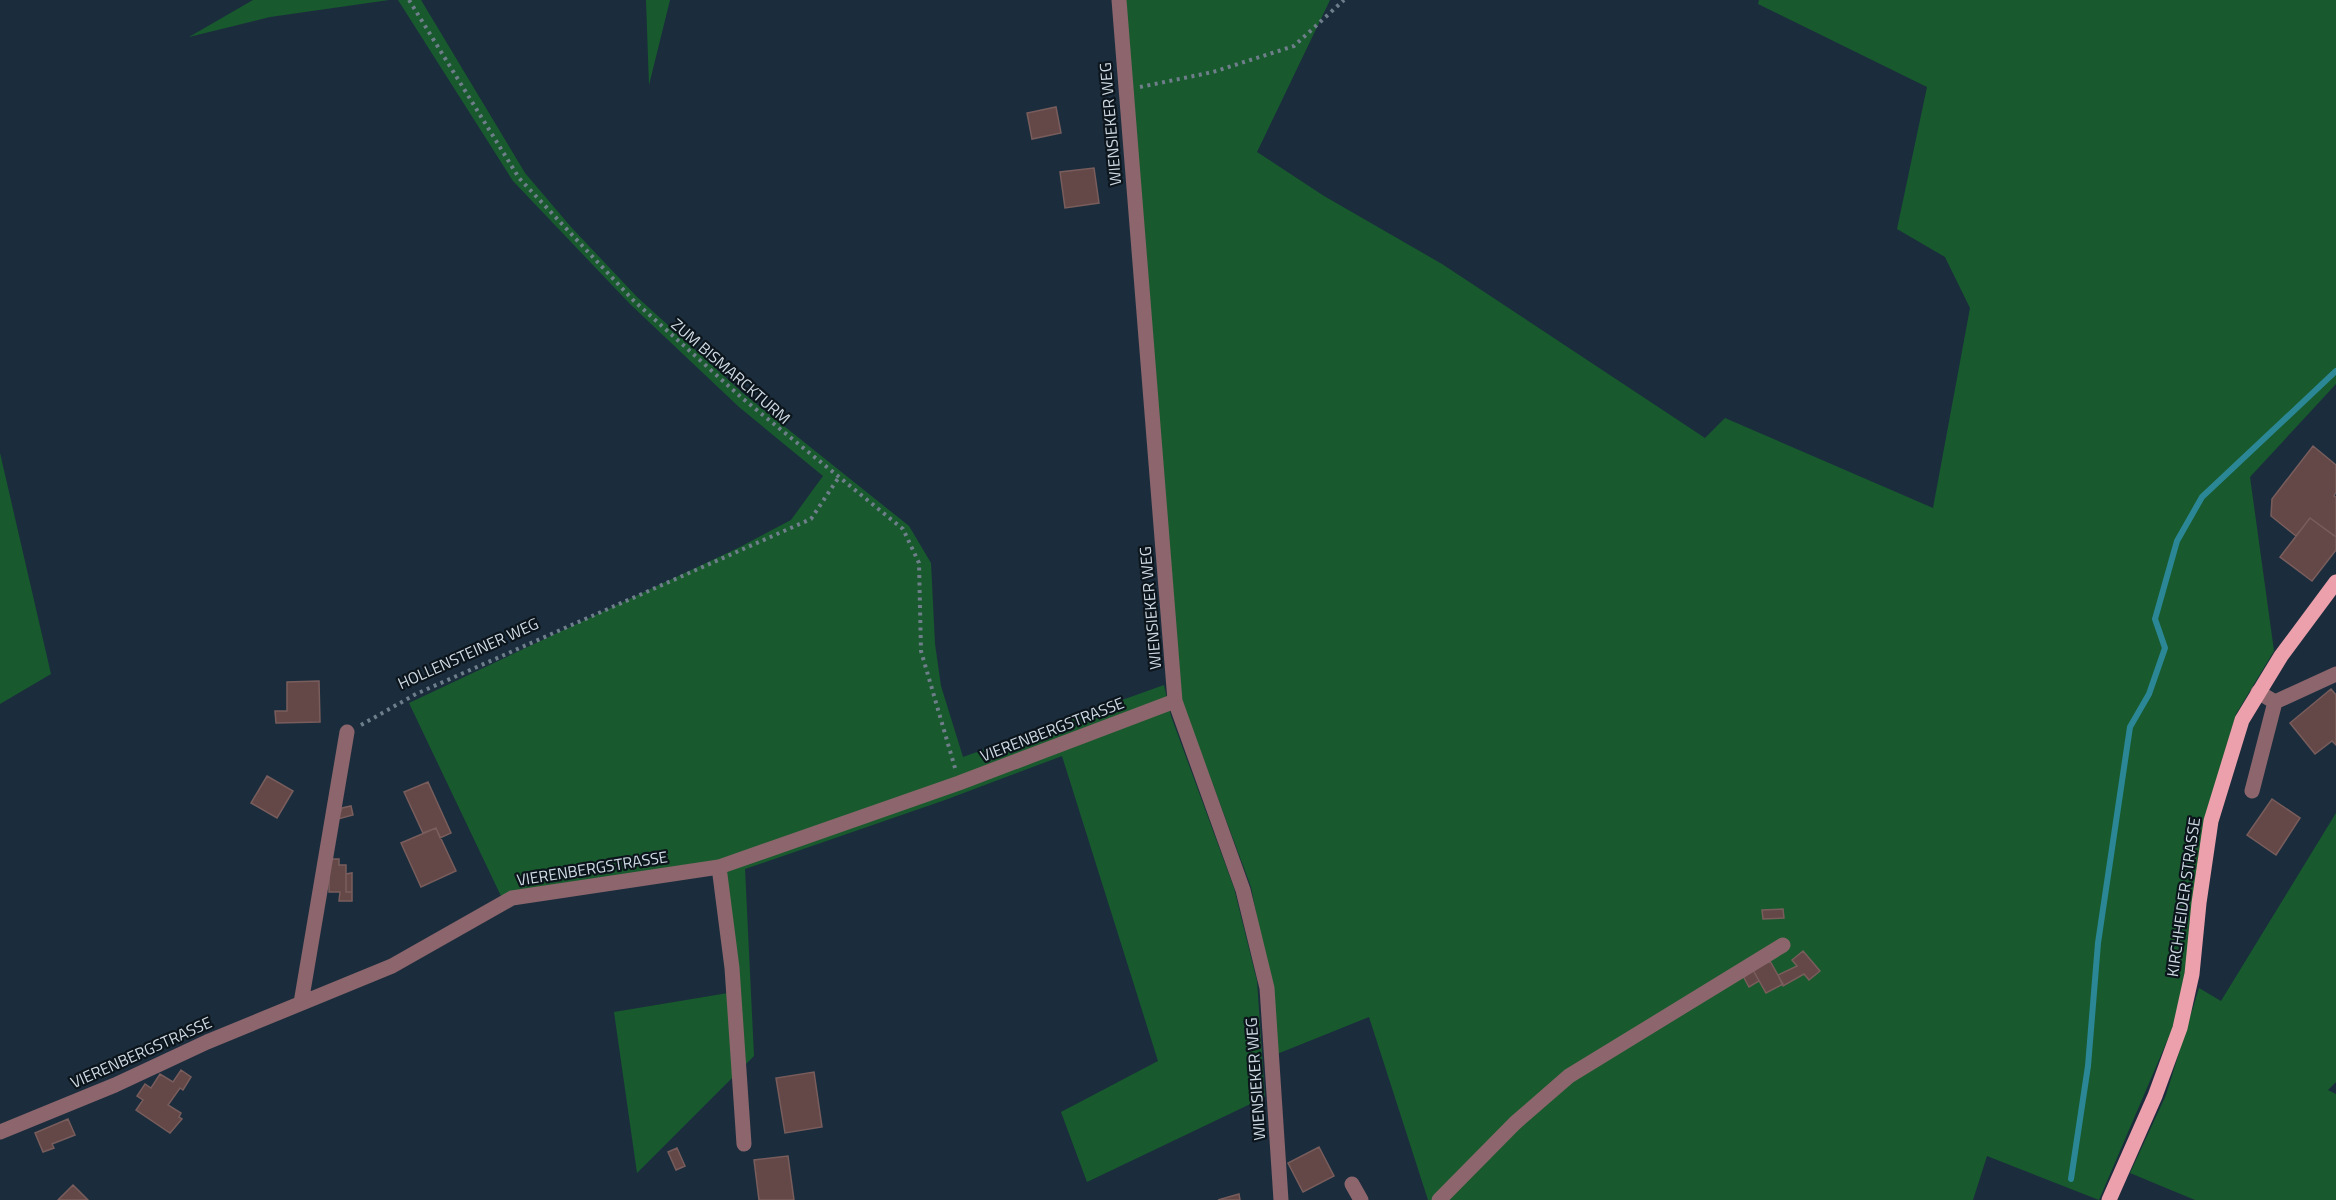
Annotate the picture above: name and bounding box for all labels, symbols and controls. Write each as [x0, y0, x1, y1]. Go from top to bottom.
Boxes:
street label: WIENSIEKER WEG [1093, 62, 1127, 186]
street label: ZUM BISMARCKTURM [666, 312, 796, 430]
street label: WIENSIEKER WEG [1133, 546, 1167, 670]
street label: HOLLENSTEINER WEG [394, 611, 542, 695]
street label: VIERENBERGSTRASSE [977, 690, 1128, 768]
street label: KIRCHHEIDER STRASSE [2160, 815, 2206, 978]
street label: VIERENBERGSTRASSE [515, 844, 669, 892]
street label: VIERENBERGSTRASSE [66, 1010, 216, 1094]
street label: WIENSIEKER WEG [1239, 1017, 1271, 1141]

